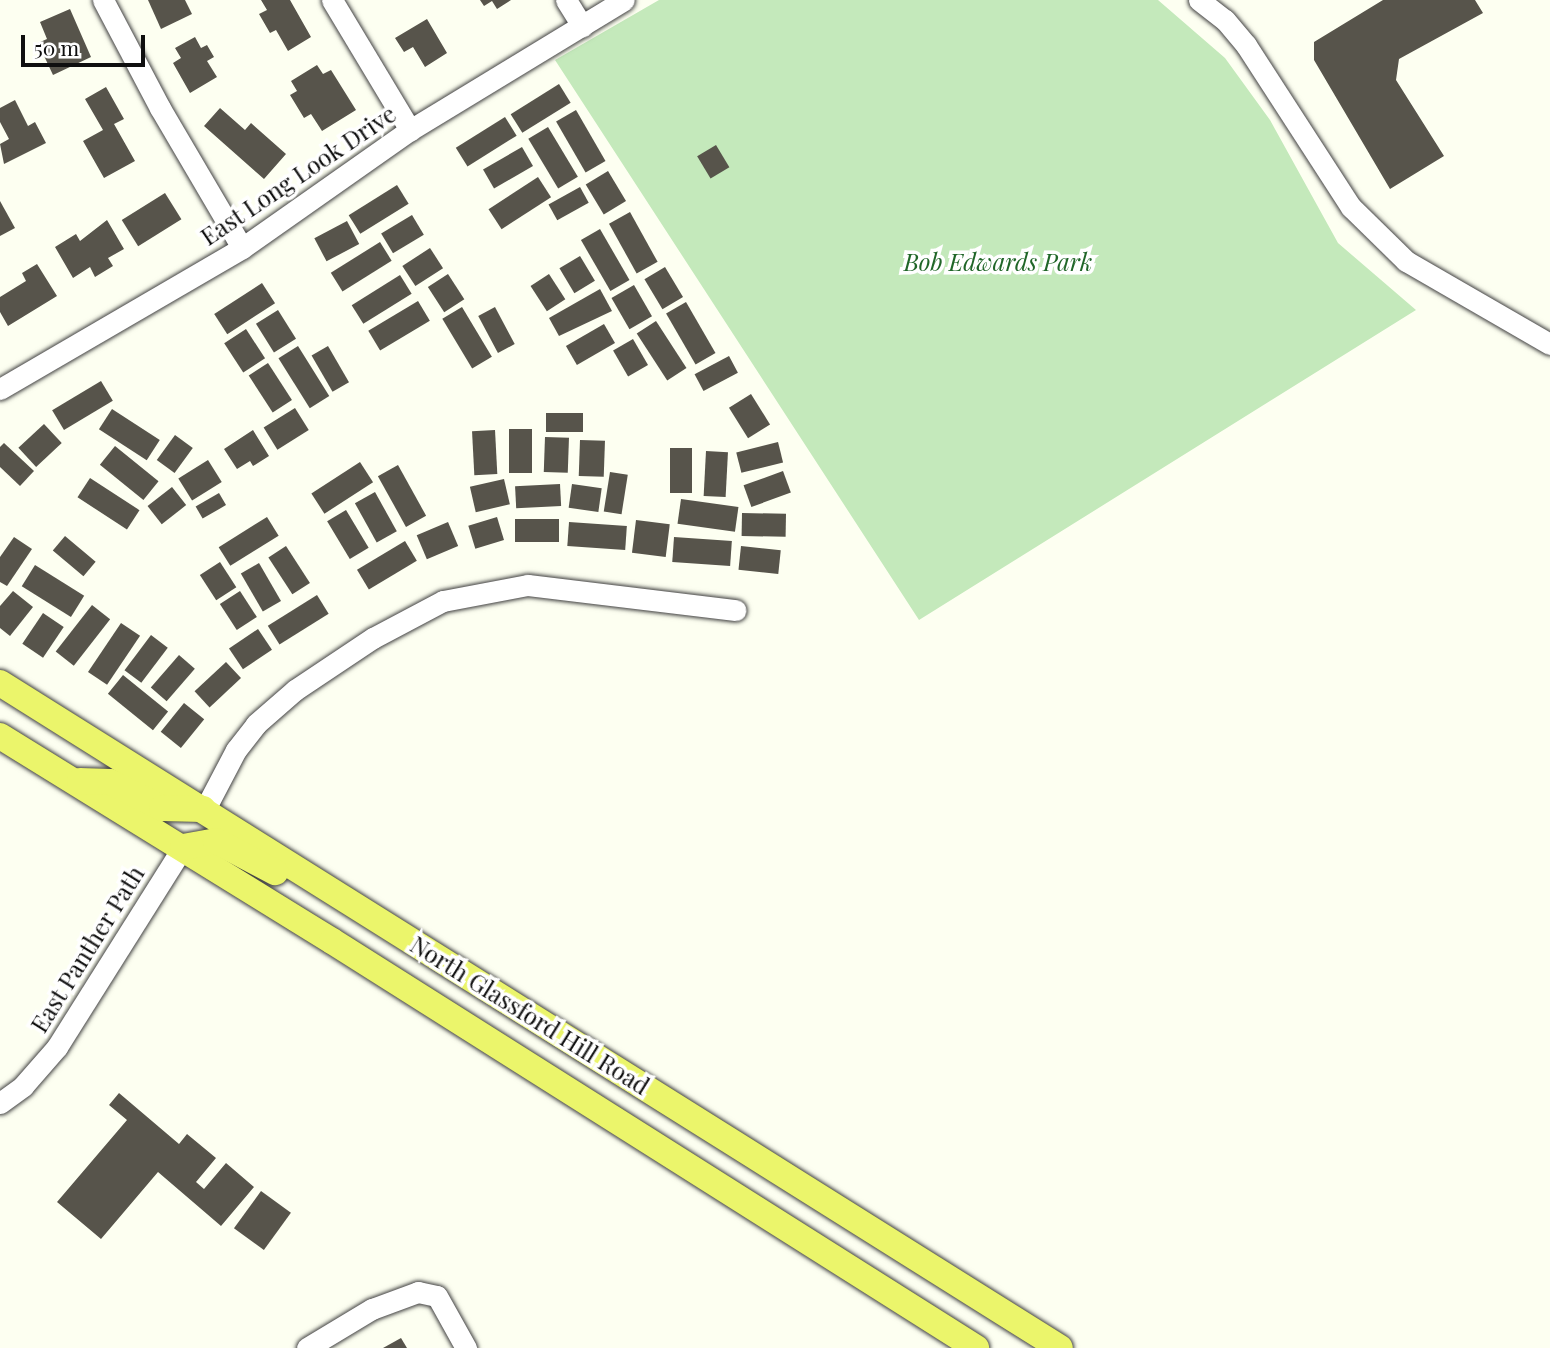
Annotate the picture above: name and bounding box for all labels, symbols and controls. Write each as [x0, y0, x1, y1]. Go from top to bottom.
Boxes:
scale bar [24, 21, 149, 65]
text: 50 m [34, 33, 79, 61]
street label: East Long Look Drive [195, 99, 401, 251]
park label: Bob Edwards Park [904, 248, 1092, 276]
street label: East Panther Path [24, 860, 150, 1038]
street label: North Glassford Hill Road [405, 930, 655, 1100]

